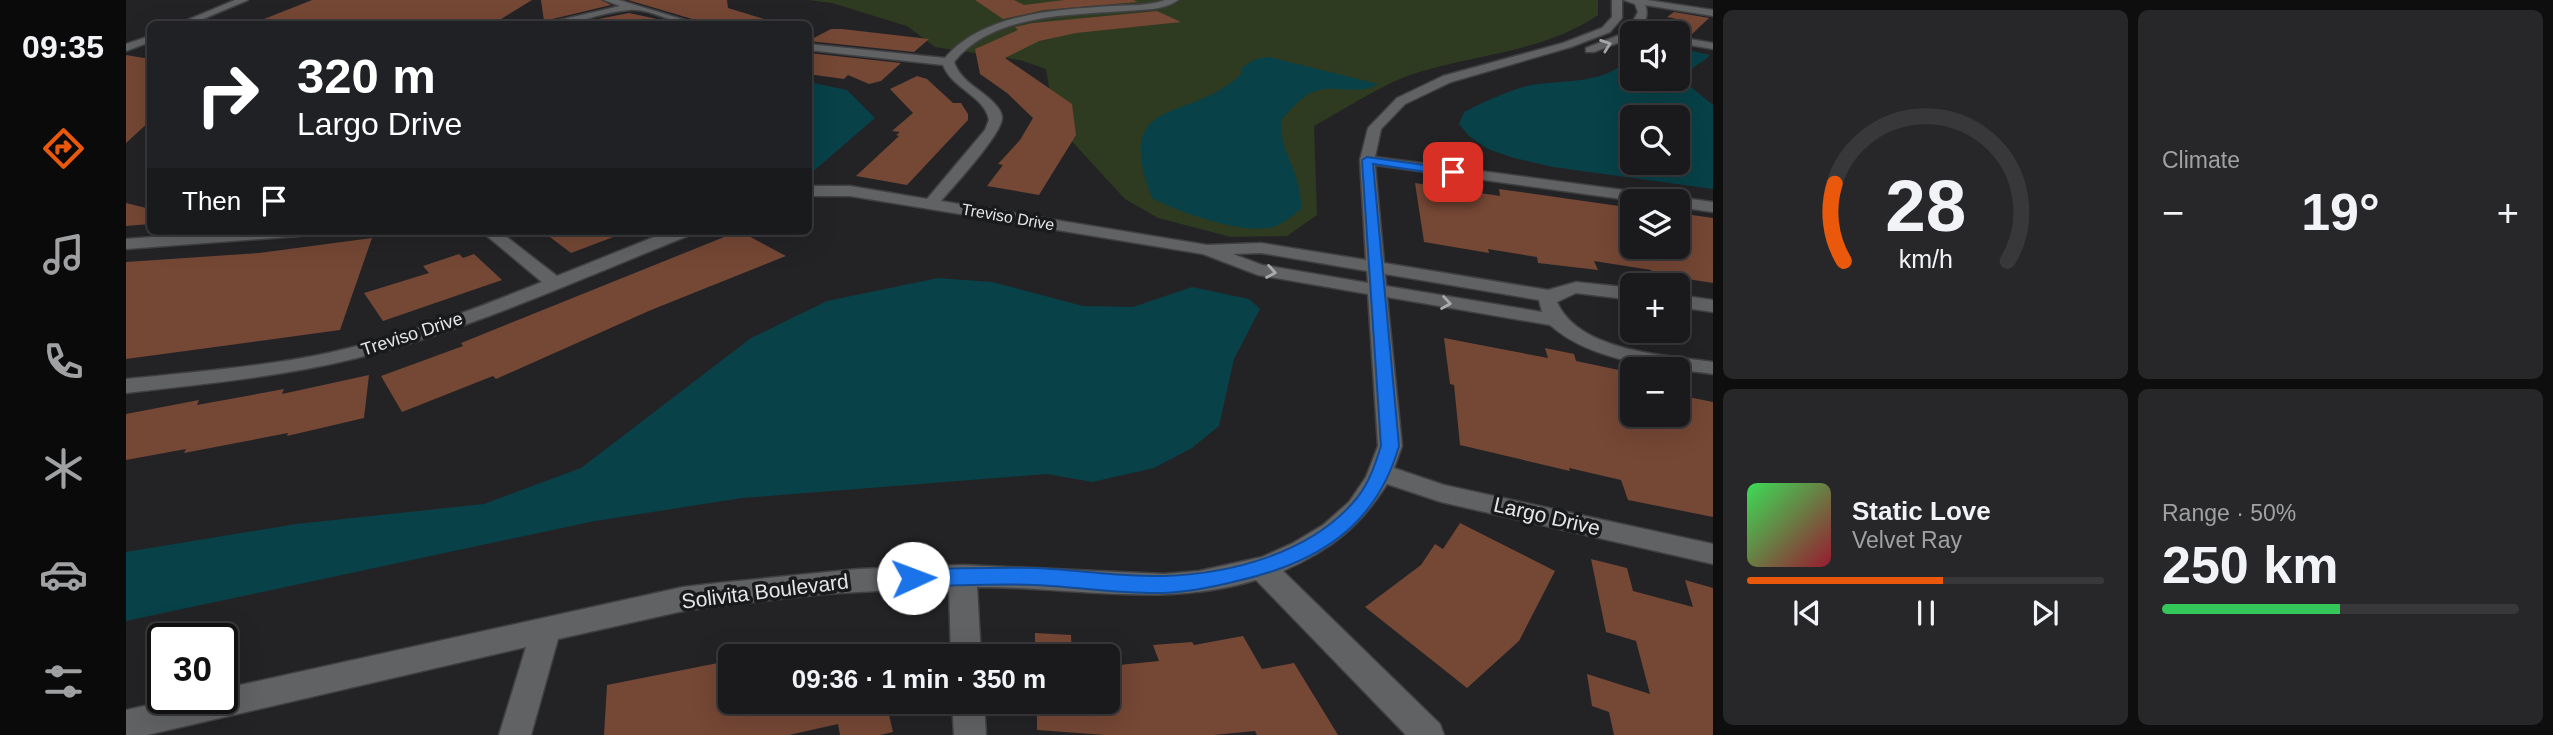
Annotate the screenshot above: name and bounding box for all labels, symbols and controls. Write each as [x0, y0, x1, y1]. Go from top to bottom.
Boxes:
map controls [1620, 21, 1690, 427]
button: sound [1620, 21, 1690, 91]
text: 09:35 [22, 29, 104, 65]
one-way arrow [1599, 39, 1611, 53]
icon: right [182, 49, 273, 140]
text: 320 m [297, 49, 436, 103]
button: search [1620, 105, 1690, 175]
text: Largo Drive [297, 106, 462, 142]
icon: directions [39, 124, 88, 173]
pin [1423, 142, 1483, 202]
text: Climate [2162, 147, 2240, 173]
icon: arrive [1434, 153, 1472, 191]
text: 28 [1885, 165, 1966, 246]
icon: arrive [255, 182, 293, 220]
text: 19° [2301, 183, 2380, 241]
text: Then [182, 186, 241, 216]
button: layers [1620, 189, 1690, 259]
text: − [2162, 192, 2184, 234]
text: + [2497, 192, 2519, 234]
street label: Treviso Drive [960, 200, 1056, 234]
icon: music [39, 230, 88, 279]
text: km/h [1898, 244, 1953, 272]
one-way arrow [1265, 264, 1277, 279]
button: + [1620, 273, 1690, 343]
one-way arrow [1440, 295, 1452, 310]
street label: Treviso Drive [359, 308, 465, 360]
icon: phone [39, 337, 88, 386]
button: − [1620, 357, 1690, 427]
icon: climate [39, 444, 88, 493]
street label: Largo Drive [1492, 493, 1602, 539]
text: Static Love [1852, 496, 1991, 526]
text: Range · 50% [2162, 500, 2296, 526]
text: Velvet Ray [1852, 527, 1962, 553]
text: 250 km [2162, 536, 2338, 594]
position arrow [876, 541, 950, 615]
icon: car [39, 550, 88, 599]
street label: Solivita Boulevard [680, 569, 850, 613]
icon: previous [1788, 594, 1826, 632]
icon: pause [1907, 594, 1945, 632]
icon: next [2026, 594, 2064, 632]
speed limit sign: 30 [147, 623, 238, 714]
icon: filters [39, 657, 88, 706]
text: 09:36 · 1 min · 350 m [792, 664, 1046, 694]

